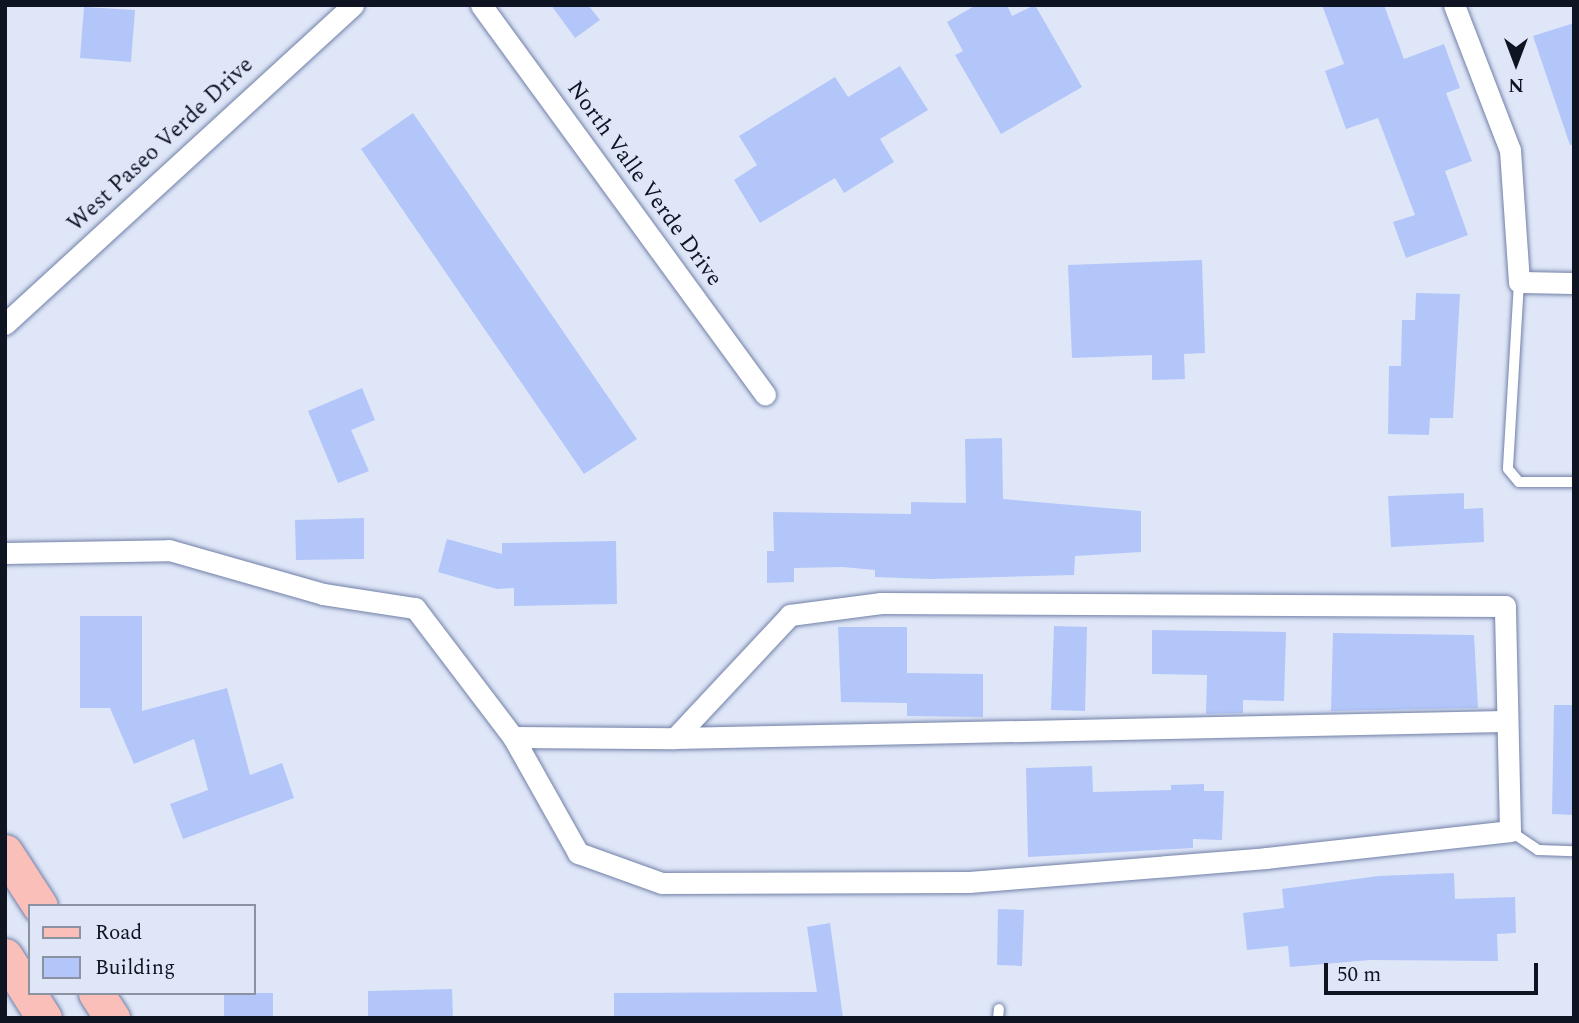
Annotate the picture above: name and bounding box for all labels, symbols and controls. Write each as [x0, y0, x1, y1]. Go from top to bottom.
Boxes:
north arrow [1481, 28, 1551, 98]
street label: West Paseo Verde Drive [62, 52, 260, 238]
text: N [1508, 70, 1524, 99]
street label: North Valle Verde Drive [560, 76, 728, 292]
legend [28, 904, 256, 995]
text: Road [95, 917, 142, 949]
scale bar [1327, 950, 1540, 994]
text: Building [95, 952, 175, 984]
text: 50 m [1337, 959, 1381, 991]

